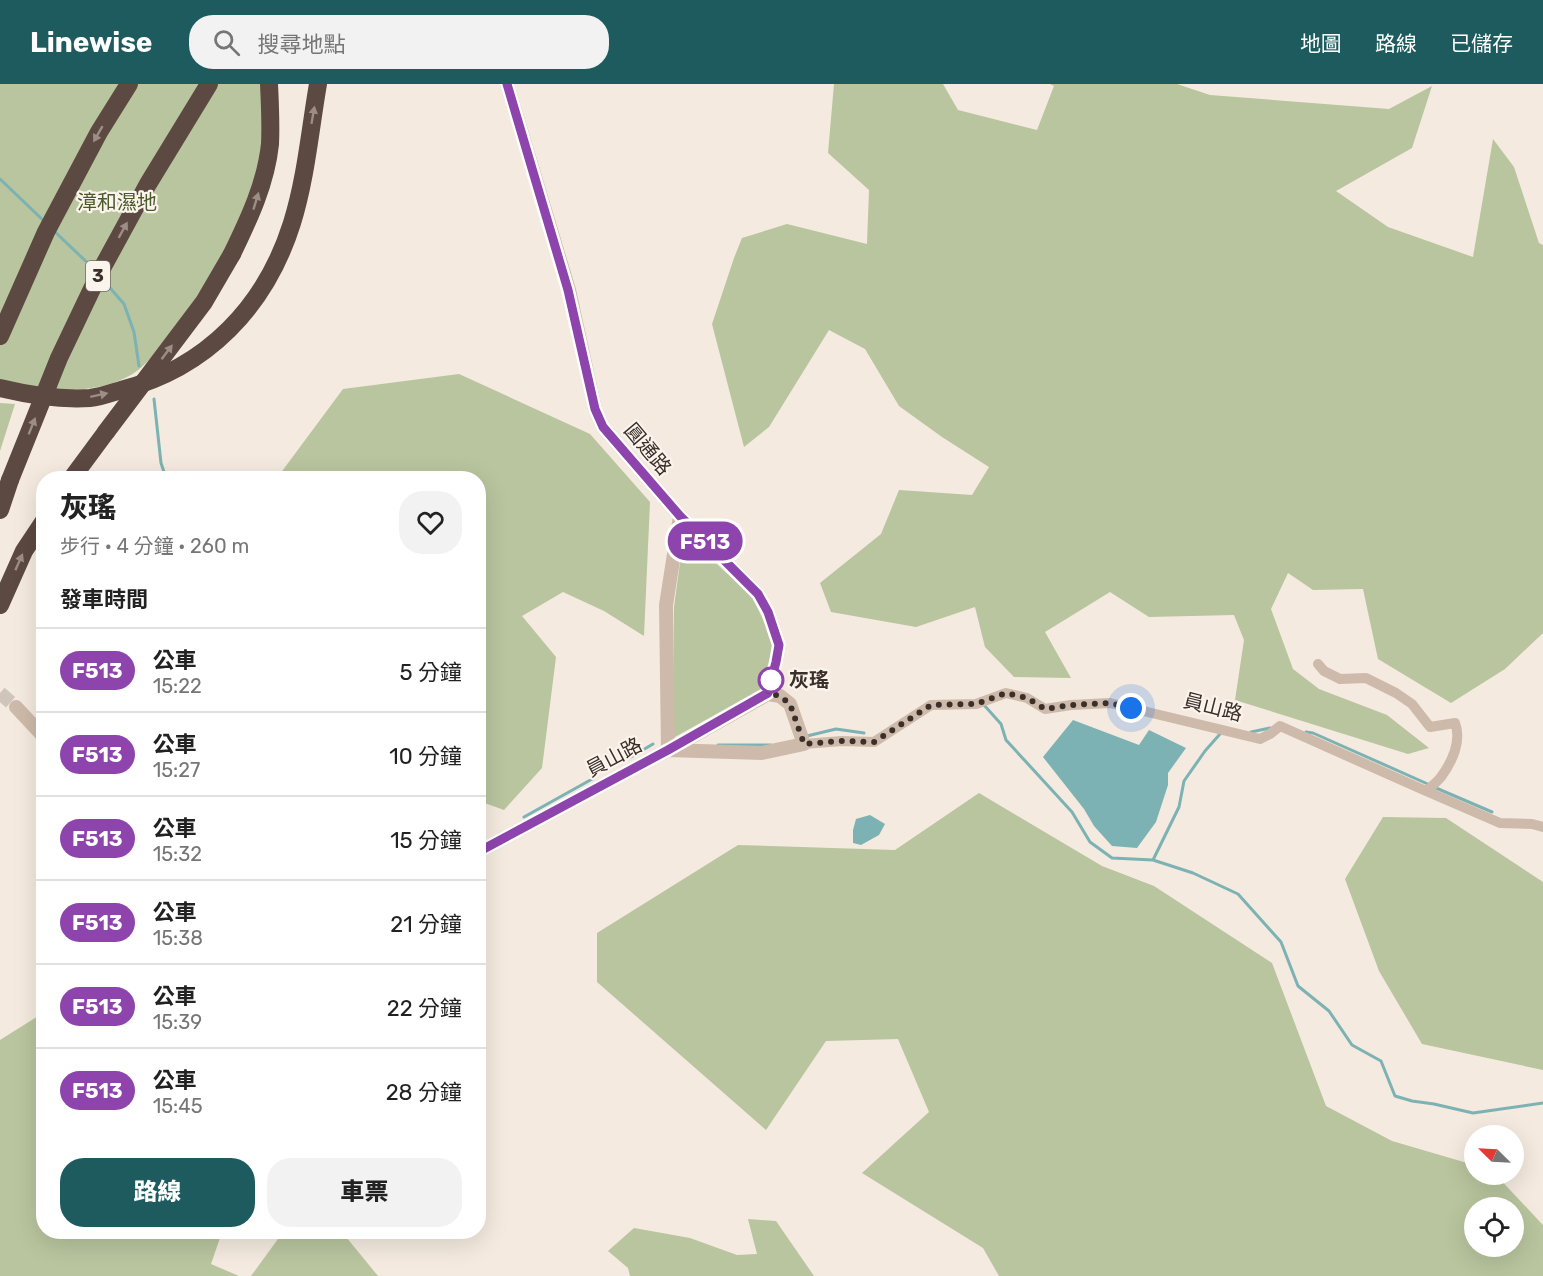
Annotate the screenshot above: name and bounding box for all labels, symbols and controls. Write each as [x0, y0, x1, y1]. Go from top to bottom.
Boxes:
search box [189, 15, 609, 69]
text: Linewise [30, 26, 153, 59]
icon: search [210, 26, 243, 59]
text: 搜尋地點 [258, 31, 346, 58]
text: 地圖 [1300, 31, 1342, 56]
text: 路線 [1375, 31, 1417, 56]
text: 已儲存 [1450, 31, 1513, 56]
one-way arrow [309, 106, 318, 125]
one-way arrow [93, 126, 103, 143]
park label: 漳和濕地 [77, 190, 157, 214]
one-way arrow [252, 192, 261, 210]
one-way arrow [118, 221, 128, 238]
road number: 3 [86, 261, 110, 291]
one-way arrow [160, 344, 172, 359]
one-way arrow [90, 390, 109, 399]
one-way arrow [27, 416, 37, 434]
street label: 圓通路 [620, 418, 676, 480]
text: 灰瑤 [60, 491, 116, 524]
button: heart [399, 491, 462, 554]
line badge: F513 [663, 522, 747, 560]
text: F513 [680, 529, 730, 554]
text: 步行 · 4 分鐘 · 260 m [60, 534, 249, 558]
one-way arrow [14, 552, 24, 570]
text: 發車時間 [60, 586, 148, 613]
text: 公車 [153, 647, 197, 674]
text: F513 [72, 658, 123, 683]
text: 5 分鐘 [400, 659, 462, 686]
marker: 灰瑤 [758, 667, 784, 693]
place label: 灰瑤 [789, 668, 829, 692]
text: 15:22 [153, 674, 202, 698]
street label: 員山路 [1181, 688, 1245, 726]
your location [1116, 693, 1146, 723]
text: 公車 [153, 731, 197, 758]
street label: 員山路 [582, 732, 646, 782]
text: F513 [72, 742, 123, 767]
text: 10 分鐘 [389, 743, 462, 770]
text: 15:27 [153, 758, 200, 782]
text: 公車 [153, 815, 197, 842]
text: F513 [72, 826, 123, 851]
text: 15 分鐘 [390, 827, 462, 854]
text: 15:32 [153, 842, 202, 866]
text: 公車 [153, 899, 197, 926]
text: F513 [72, 910, 123, 935]
text: 21 分鐘 [390, 911, 462, 938]
text: 15:38 [153, 926, 203, 950]
text: 公車 [153, 983, 197, 1010]
text: F513 [72, 994, 123, 1019]
text: 22 分鐘 [387, 995, 462, 1022]
text: 15:39 [153, 1010, 202, 1034]
text: 公車 [153, 1067, 197, 1094]
text: F513 [72, 1078, 123, 1103]
text: 28 分鐘 [386, 1079, 462, 1106]
text: 15:45 [153, 1094, 203, 1118]
north arrow [1464, 1125, 1524, 1185]
map controls [1464, 1125, 1524, 1257]
button: 路線 [60, 1158, 255, 1227]
button: 車票 [267, 1158, 462, 1227]
button: locate [1464, 1197, 1524, 1257]

